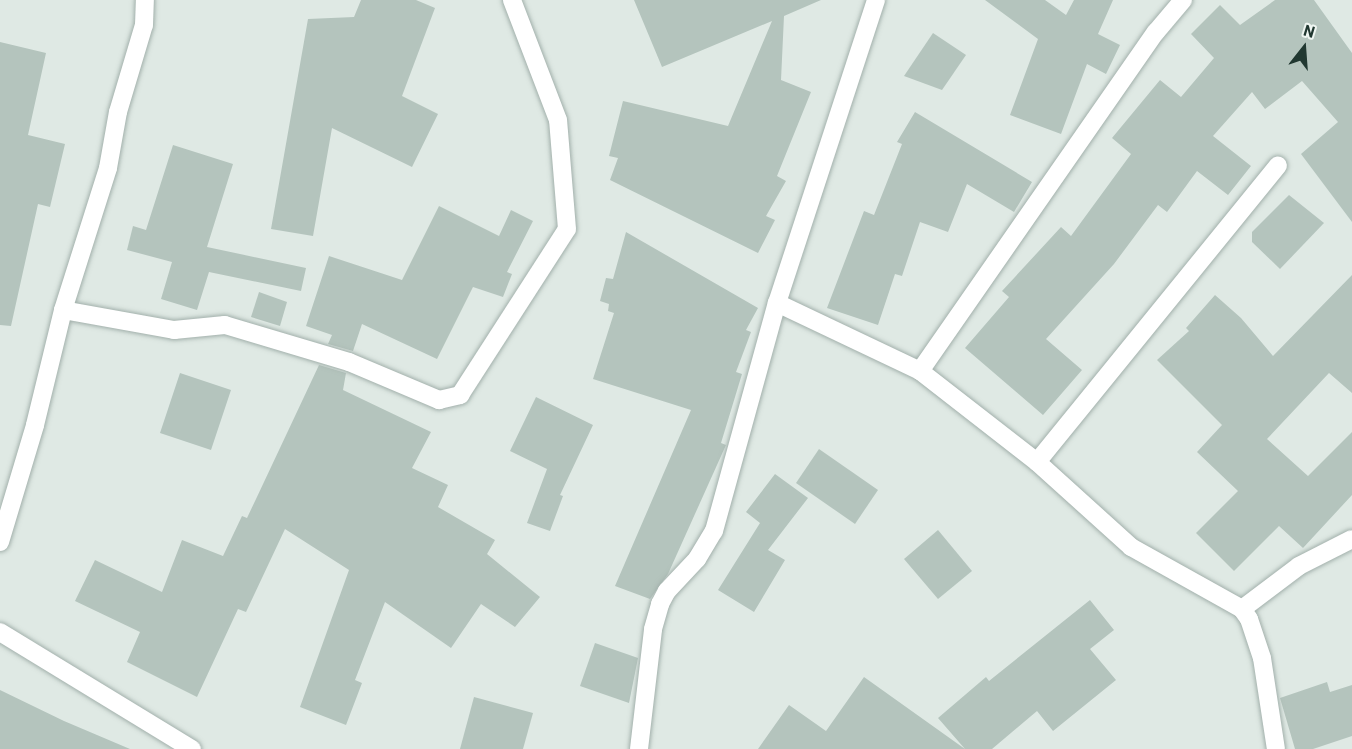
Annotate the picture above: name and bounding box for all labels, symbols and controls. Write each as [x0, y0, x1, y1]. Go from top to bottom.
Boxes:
north arrow [1274, 18, 1334, 78]
text: N [1302, 20, 1317, 41]

